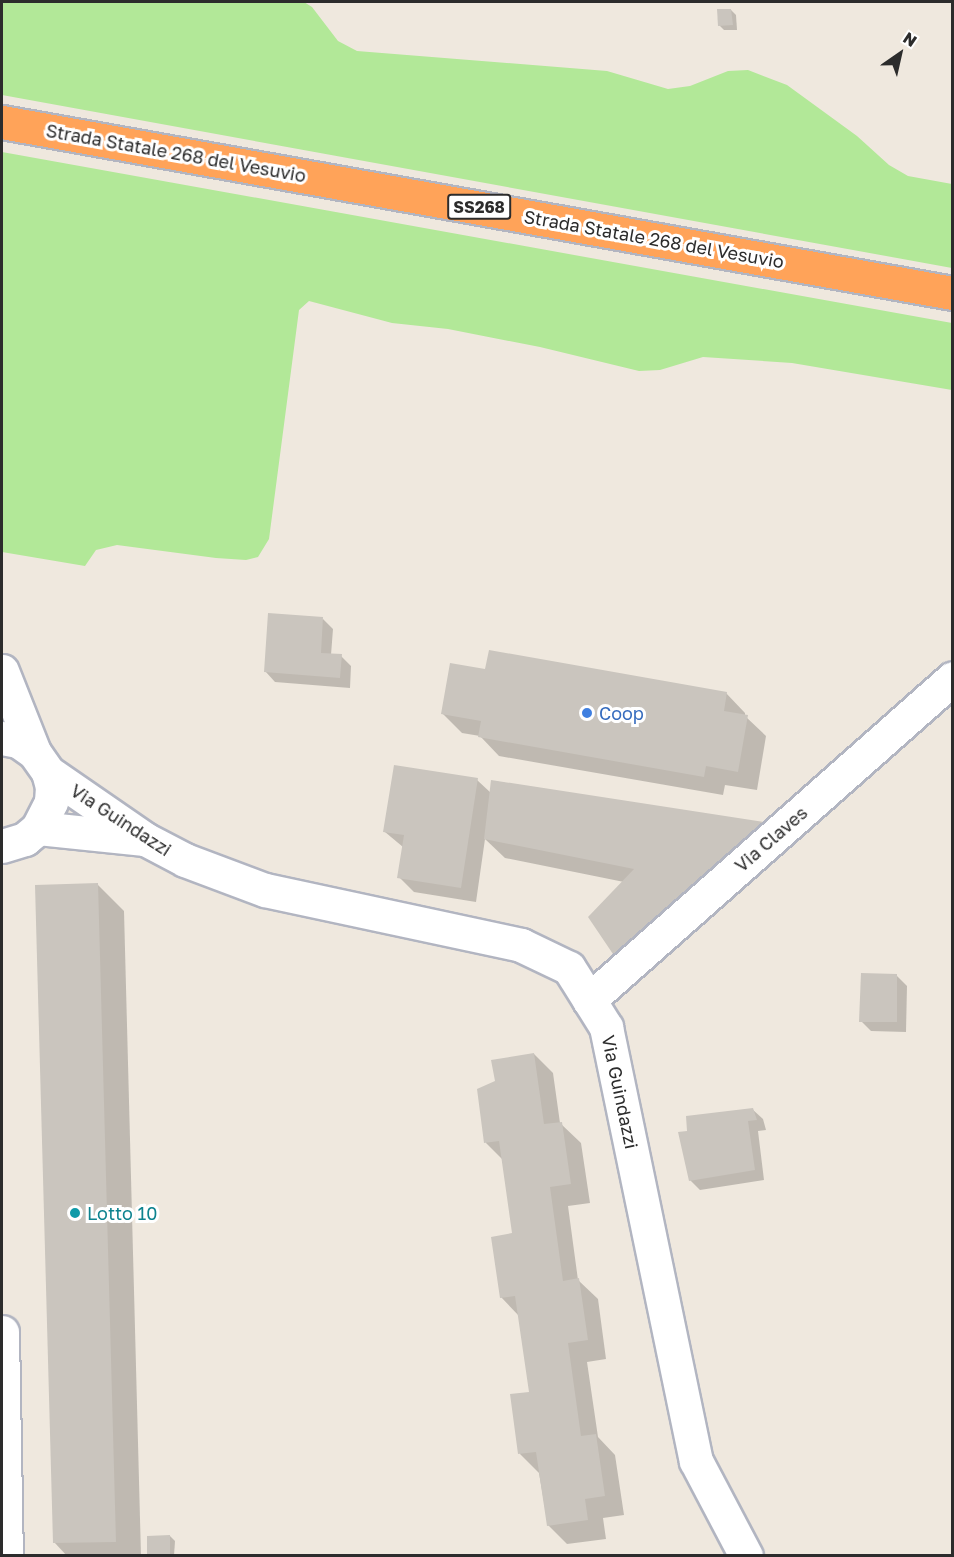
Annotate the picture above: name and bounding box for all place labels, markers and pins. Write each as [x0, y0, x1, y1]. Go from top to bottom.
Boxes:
place label: Coop [599, 702, 644, 724]
marker: Coop [580, 706, 594, 720]
place label: Lotto 10 [87, 1202, 157, 1224]
marker: Lotto 10 [68, 1206, 82, 1220]

